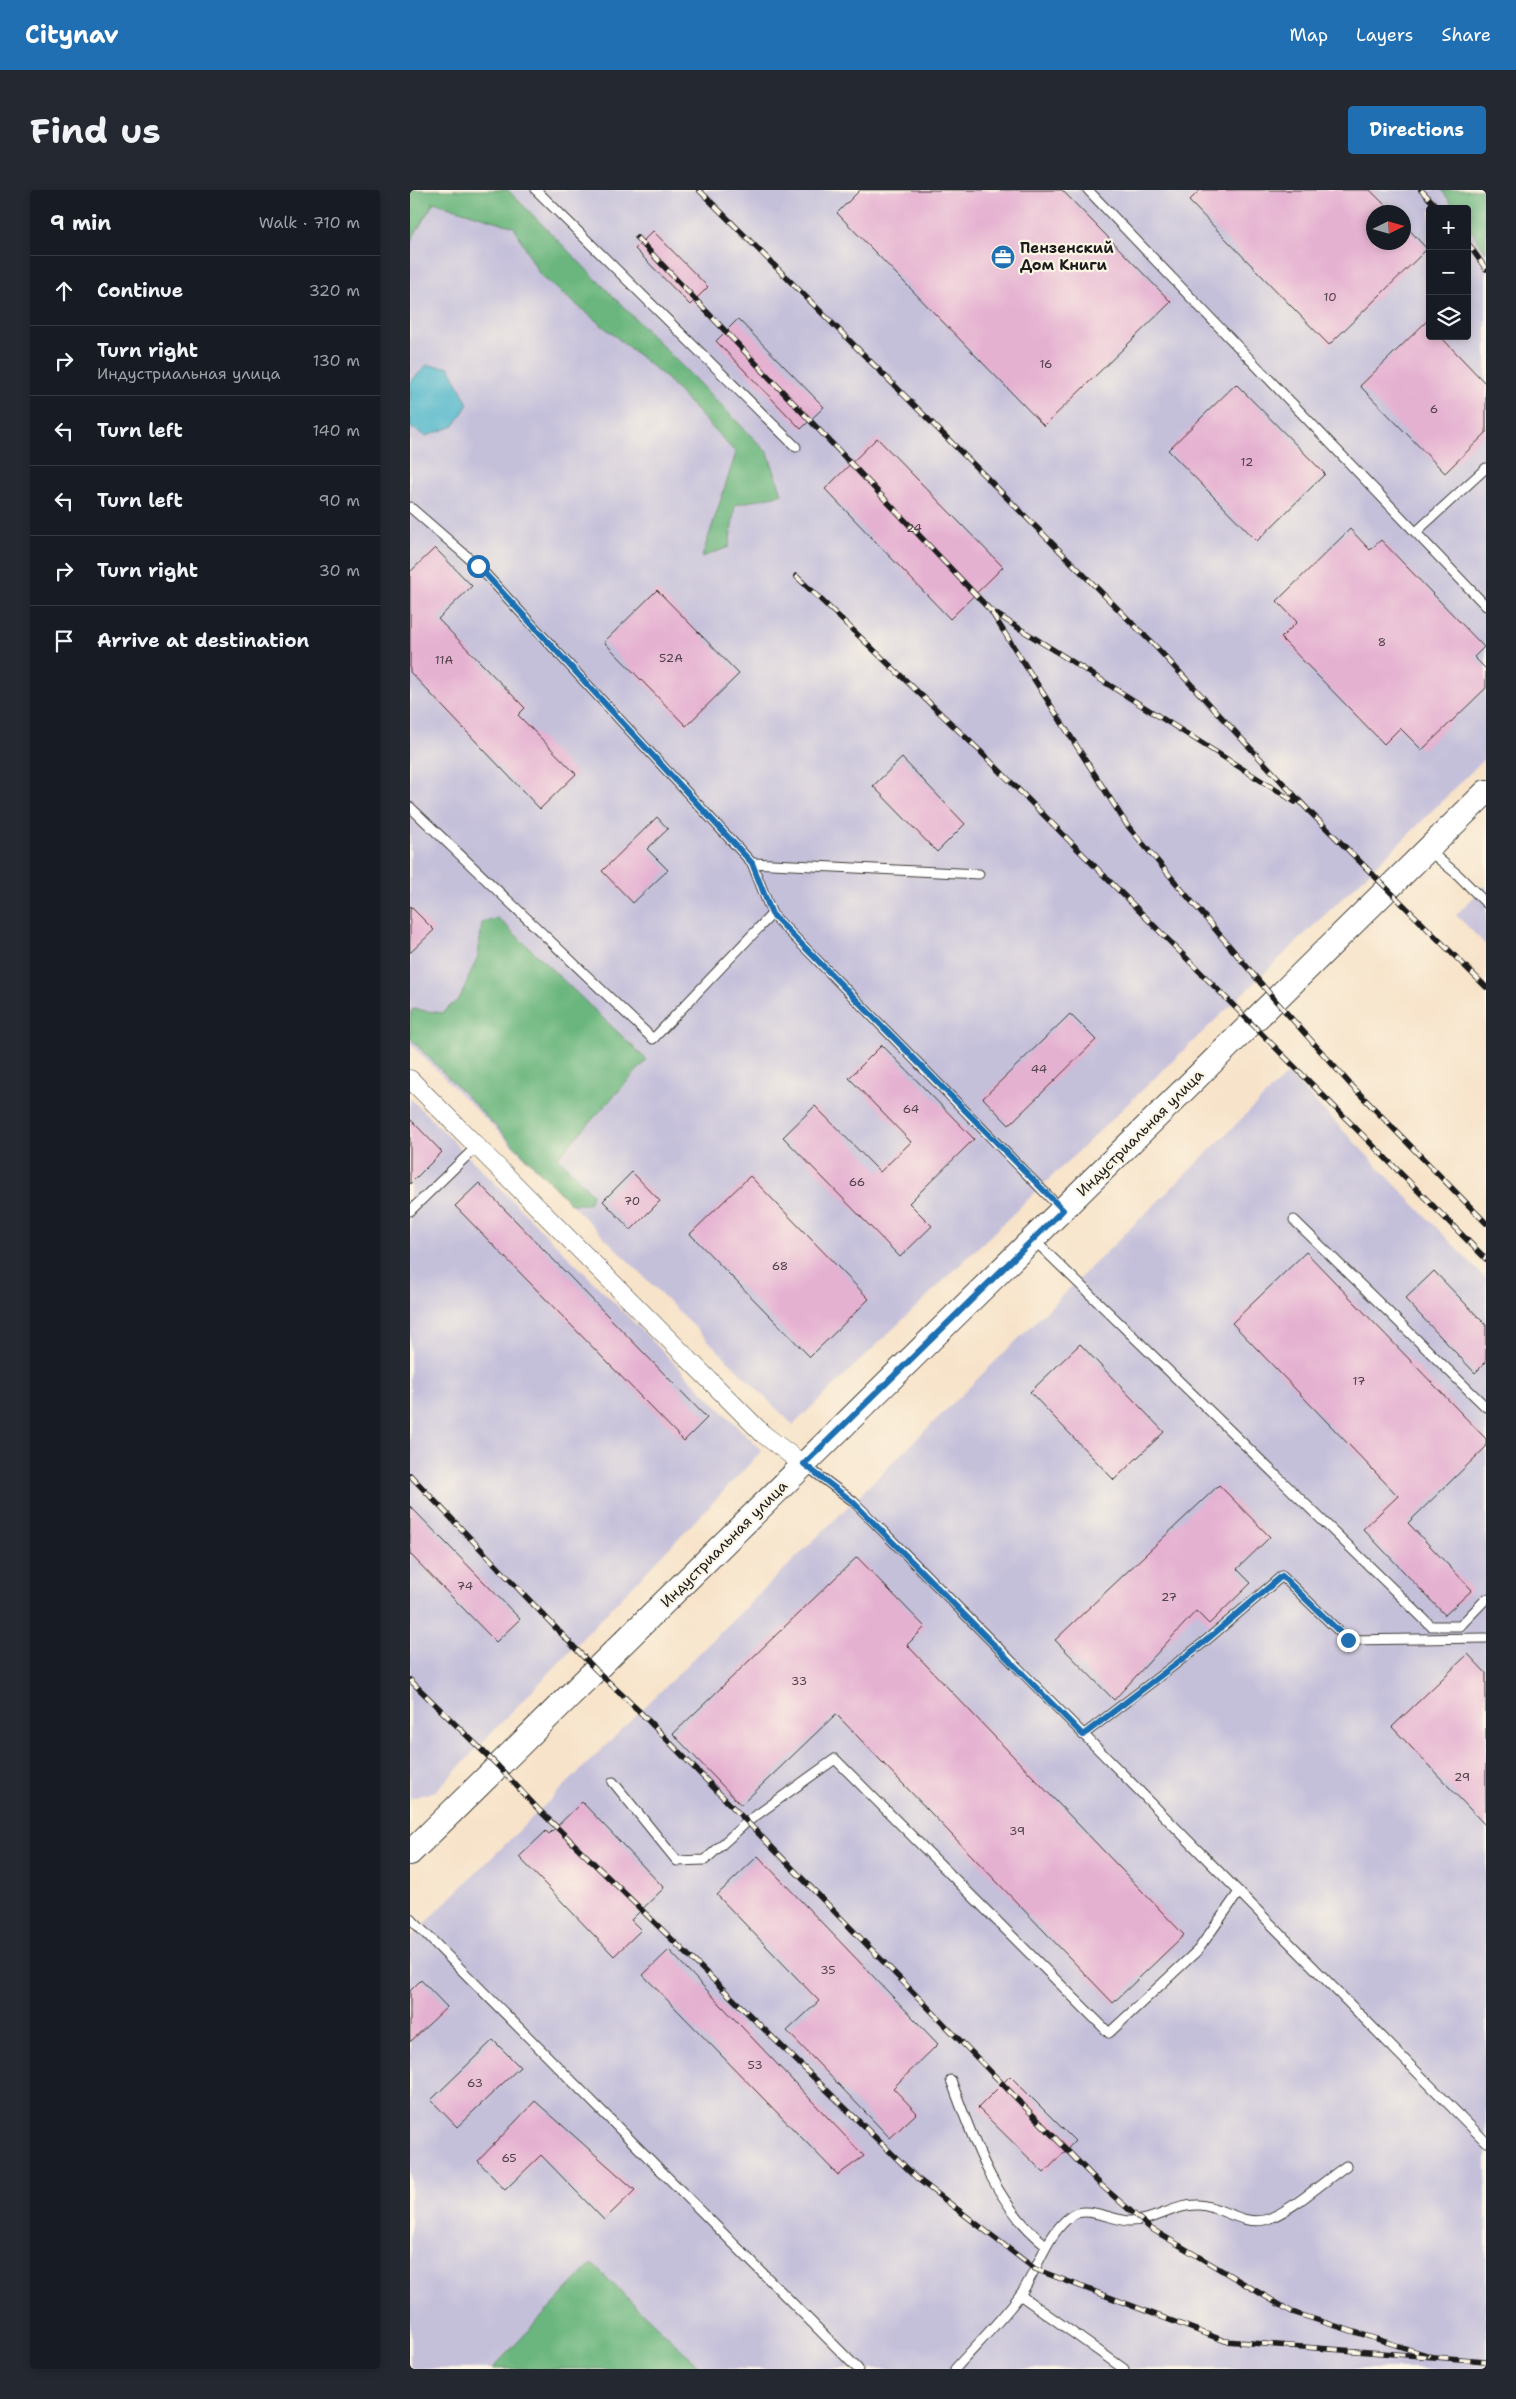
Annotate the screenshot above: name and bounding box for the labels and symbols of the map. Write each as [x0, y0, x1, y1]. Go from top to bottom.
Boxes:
north arrow [1366, 205, 1411, 250]
place label: Пензенский Дом Книги [1020, 238, 1114, 275]
office icon: Пензенский Дом Книги [990, 244, 1016, 270]
house number: 10 [1323, 289, 1337, 305]
house number: 16 [1039, 356, 1053, 372]
house number: 6 [1430, 401, 1438, 417]
house number: 12 [1241, 454, 1253, 470]
house number: 24 [906, 520, 922, 536]
route start [467, 555, 490, 578]
house number: 8 [1378, 634, 1386, 650]
house number: 52А [659, 650, 683, 666]
house number: 11А [435, 652, 453, 668]
house number: 44 [1031, 1061, 1047, 1077]
street label: Индустриальная улица [1072, 1065, 1208, 1201]
house number: 64 [903, 1101, 919, 1117]
house number: 66 [849, 1174, 865, 1190]
house number: 70 [624, 1193, 640, 1209]
house number: 68 [772, 1258, 788, 1274]
house number: 17 [1353, 1373, 1365, 1389]
street label: Индустриальная улица [656, 1476, 792, 1612]
house number: 74 [457, 1578, 473, 1594]
house number: 27 [1161, 1589, 1177, 1605]
route end [1337, 1629, 1360, 1652]
house number: 33 [791, 1673, 807, 1689]
house number: 29 [1454, 1769, 1470, 1785]
house number: 39 [1009, 1823, 1025, 1839]
house number: 35 [820, 1962, 836, 1978]
house number: 53 [747, 2057, 763, 2073]
house number: 63 [467, 2075, 483, 2091]
house number: 65 [501, 2150, 517, 2166]

